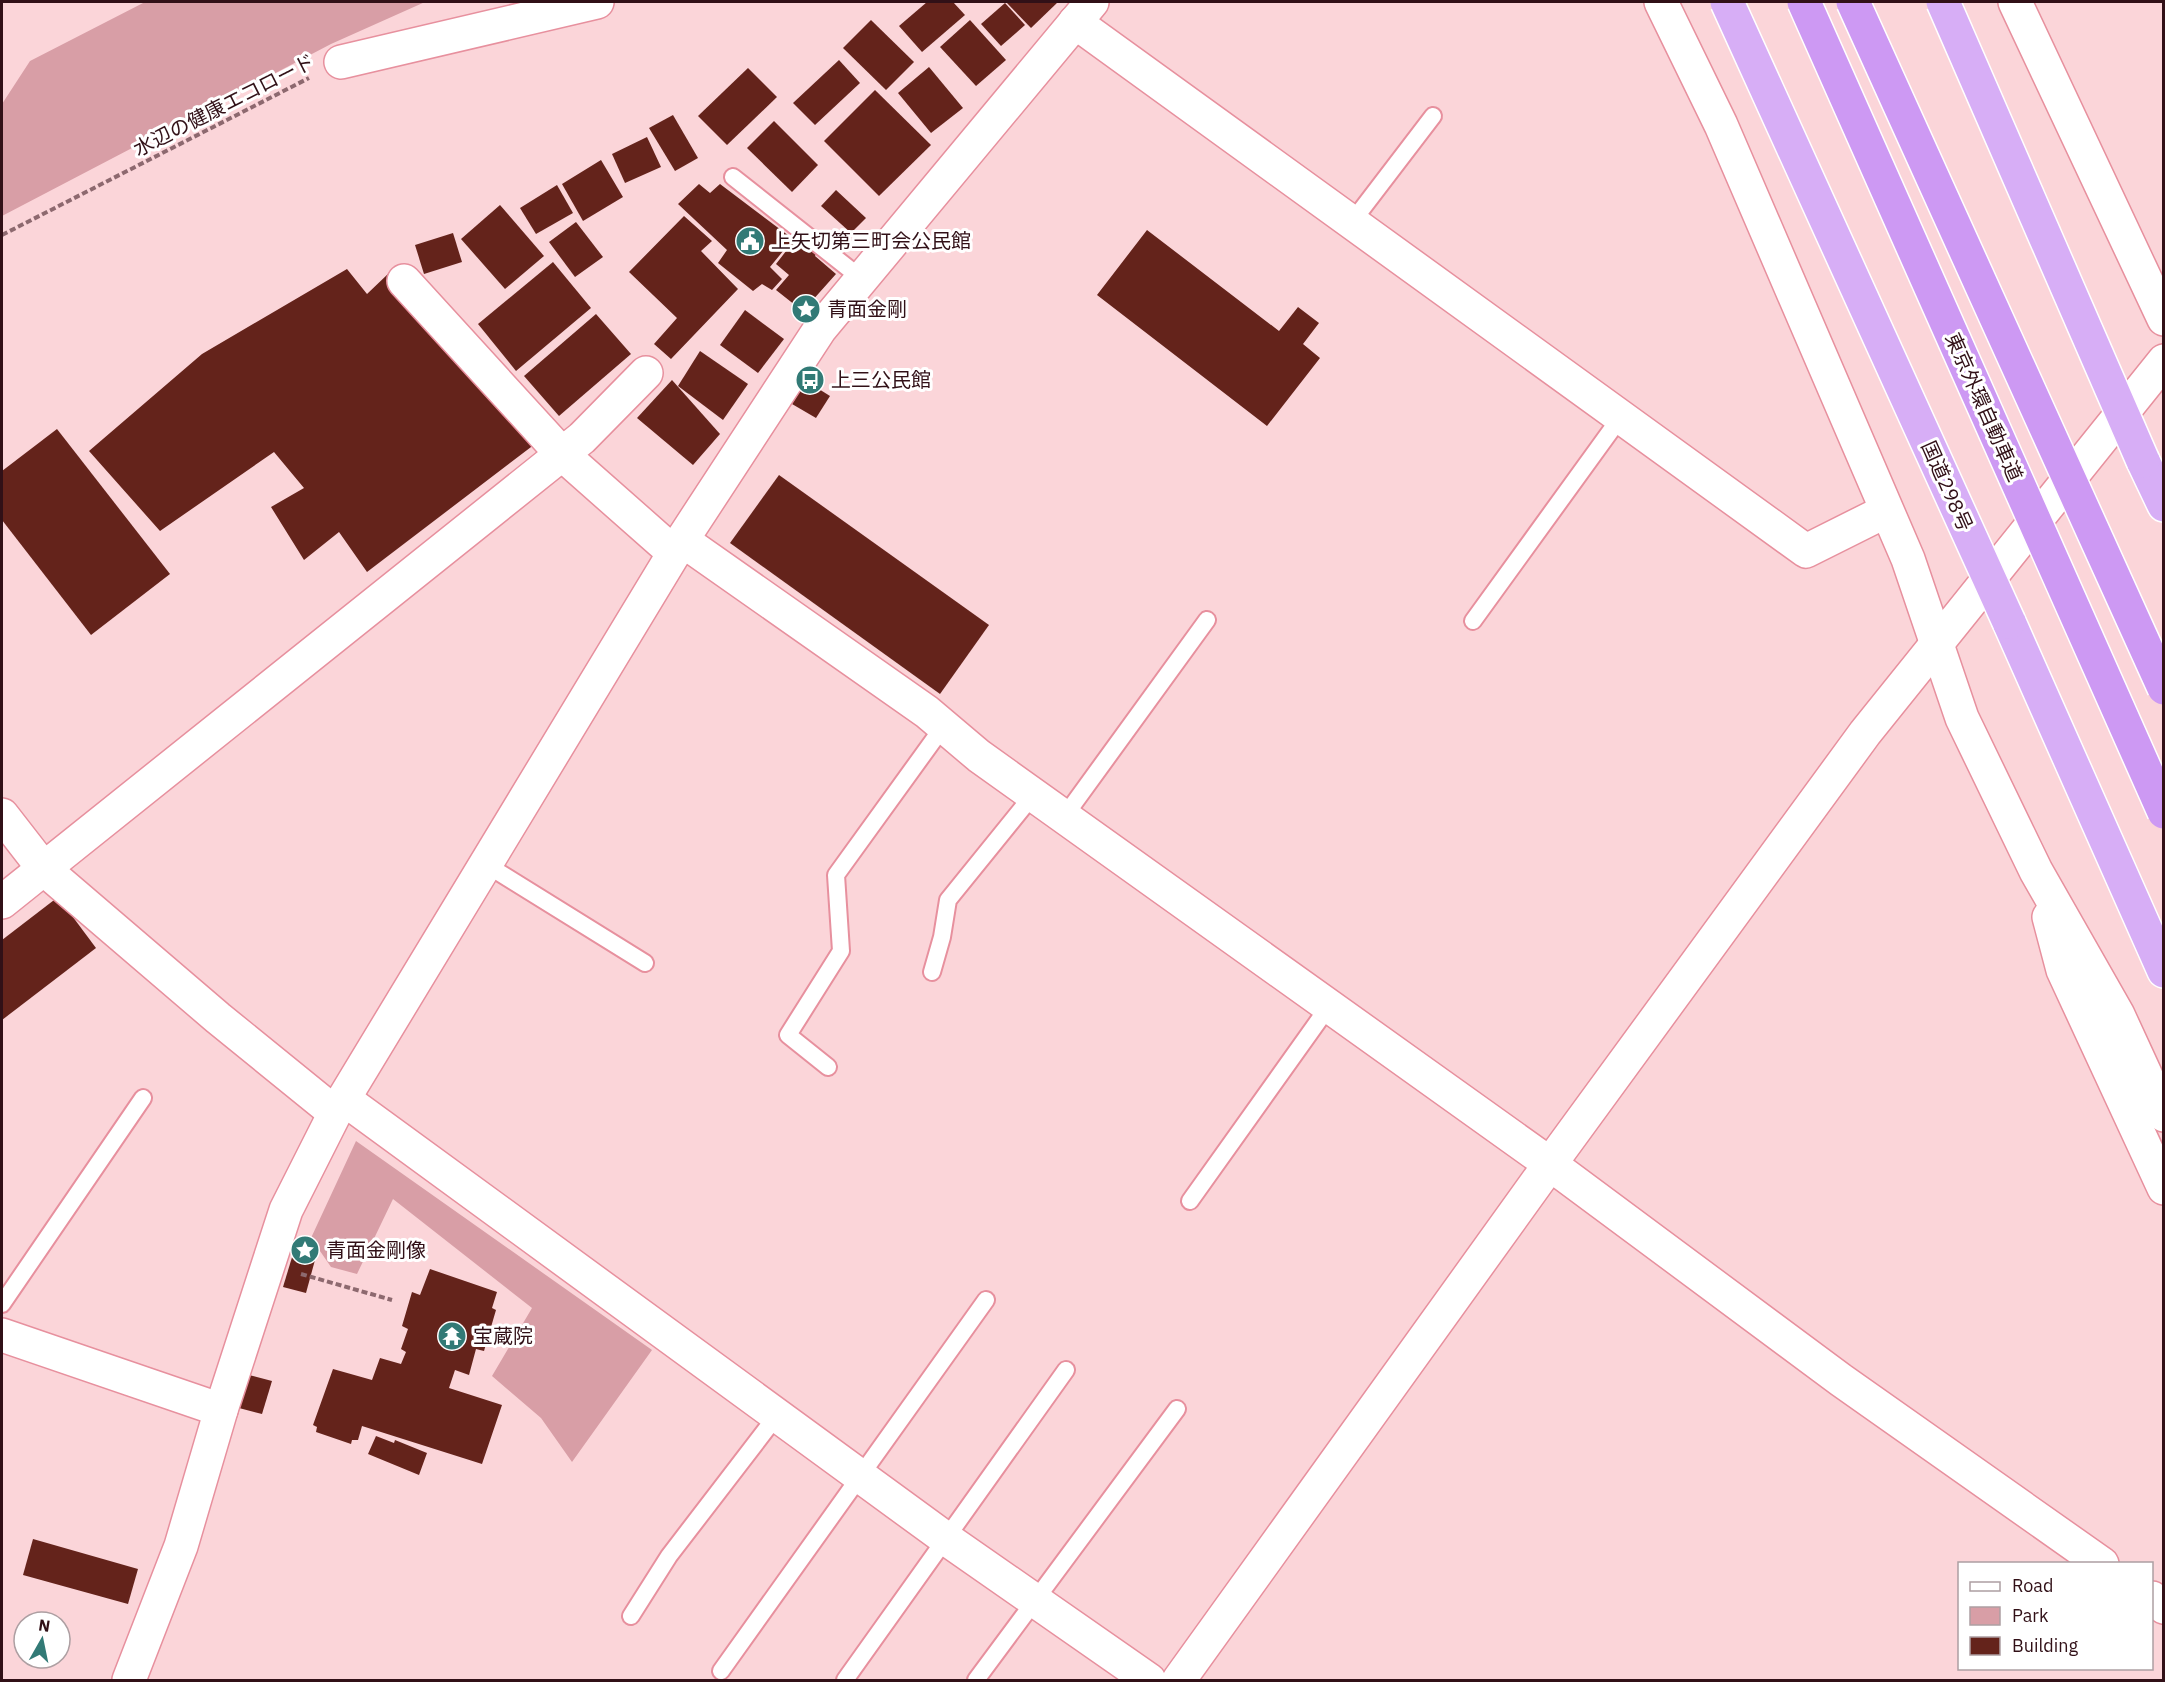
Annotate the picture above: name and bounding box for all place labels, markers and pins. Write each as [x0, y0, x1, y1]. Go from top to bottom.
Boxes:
public building icon: 上矢切第三町会公民館 [734, 225, 766, 257]
place label: 上矢切第三町会公民館 [771, 227, 971, 254]
place icon: 青面金剛 [790, 293, 822, 325]
place label: 青面金剛 [827, 295, 907, 322]
bus stop icon: 上三公民館 [794, 364, 826, 396]
place label: 上三公民館 [831, 366, 931, 393]
place icon: 青面金剛像 [289, 1234, 321, 1266]
place label: 青面金剛像 [326, 1236, 426, 1263]
temple icon: 宝蔵院 [436, 1320, 468, 1352]
place label: 宝蔵院 [473, 1322, 533, 1349]

